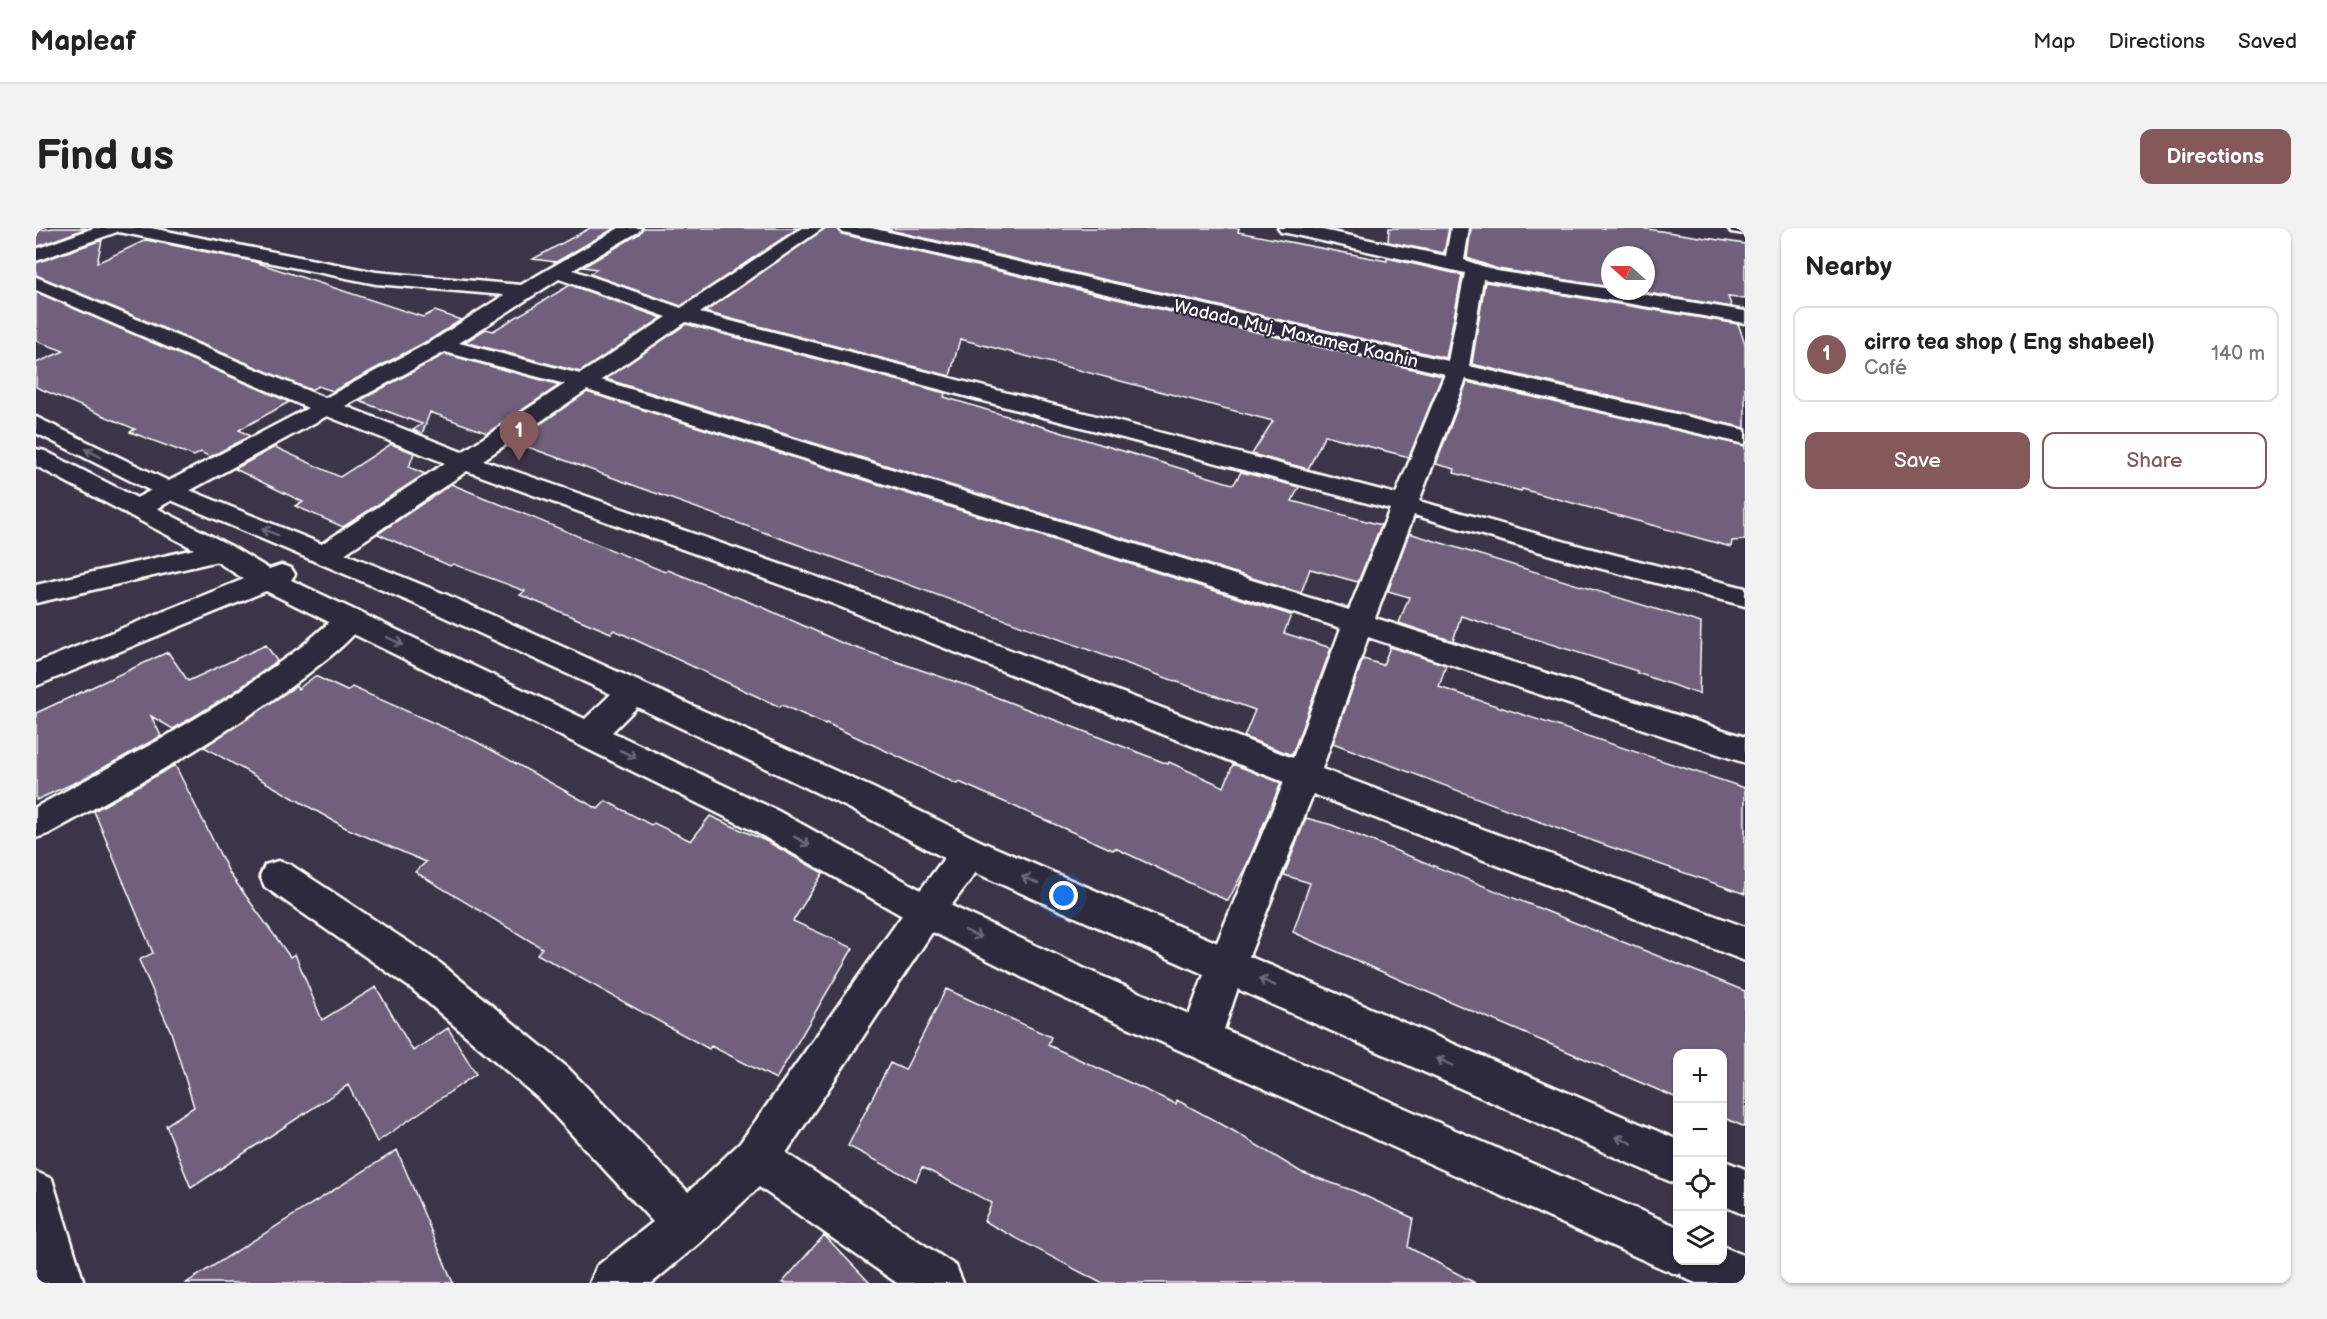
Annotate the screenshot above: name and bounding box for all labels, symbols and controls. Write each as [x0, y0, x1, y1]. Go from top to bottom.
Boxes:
text: Mapleaf [30, 25, 136, 58]
text: Map [2033, 29, 2076, 54]
text: Directions [2109, 29, 2205, 54]
text: Saved [2238, 29, 2297, 54]
button: Directions [2140, 129, 2291, 184]
text: Find us [36, 131, 174, 182]
north arrow [1601, 246, 1655, 300]
text: Nearby [1805, 252, 1892, 283]
street label: Wadada Muj. Maxamed Kaahin [1172, 296, 1420, 372]
text: cirro tea shop ( Eng shabeel) [1864, 329, 2155, 356]
text: 1 [1822, 342, 1831, 366]
text: 140 m [2211, 342, 2265, 366]
text: Café [1864, 356, 1907, 380]
pin: 1 [500, 412, 538, 461]
button: Save [1805, 432, 2030, 489]
button: Share [2042, 432, 2267, 489]
one-way arrow [84, 446, 102, 458]
one-way arrow [262, 526, 280, 537]
one-way arrow [386, 636, 404, 648]
one-way arrow [618, 748, 636, 760]
one-way arrow [793, 836, 810, 848]
one-way arrow [1022, 873, 1040, 885]
your location [1049, 881, 1078, 910]
one-way arrow [964, 929, 982, 940]
one-way arrow [1259, 975, 1277, 987]
map controls [1673, 1049, 1727, 1265]
button: + [1673, 1049, 1727, 1103]
one-way arrow [1437, 1055, 1455, 1067]
button: − [1673, 1103, 1727, 1157]
one-way arrow [1615, 1134, 1633, 1145]
button: locate [1673, 1157, 1727, 1211]
button: layers [1673, 1211, 1727, 1265]

